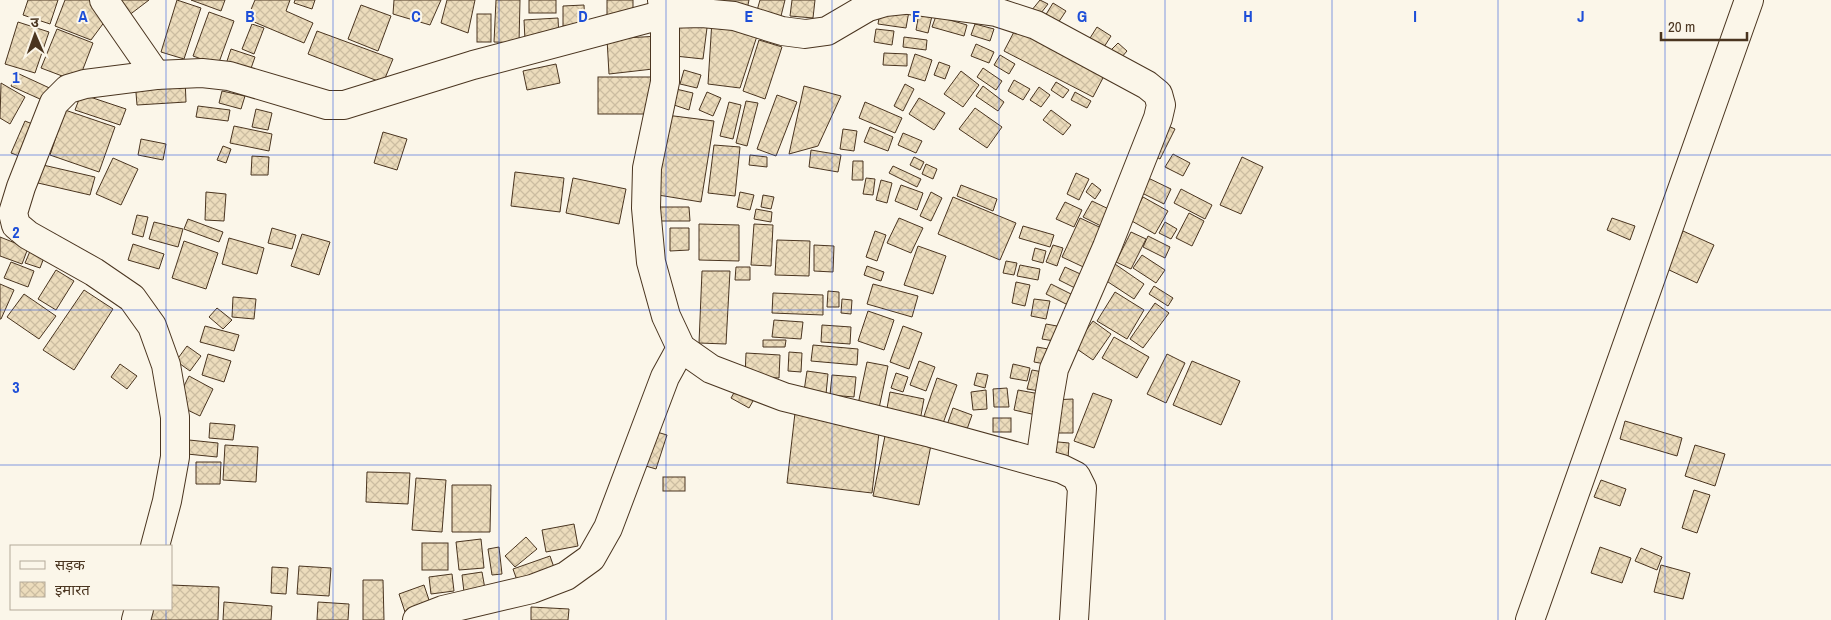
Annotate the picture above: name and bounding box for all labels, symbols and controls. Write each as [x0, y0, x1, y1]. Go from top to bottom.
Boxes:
text: A [78, 5, 88, 27]
text: B [245, 5, 255, 27]
text: C [411, 5, 421, 27]
text: D [578, 5, 588, 27]
text: E [745, 5, 754, 27]
text: F [912, 5, 920, 27]
text: G [1077, 5, 1087, 27]
text: H [1243, 5, 1253, 27]
text: I [1413, 5, 1417, 27]
text: J [1577, 5, 1585, 27]
north arrow [10, 10, 60, 60]
scale bar [1661, 10, 1747, 42]
text: उ [30, 13, 40, 31]
text: 20 m [1668, 16, 1695, 37]
text: 1 [12, 66, 20, 88]
text: 2 [12, 221, 20, 243]
text: 3 [12, 376, 20, 398]
legend [10, 545, 172, 610]
text: सड़क [55, 554, 85, 575]
text: इमारत [55, 579, 90, 600]

